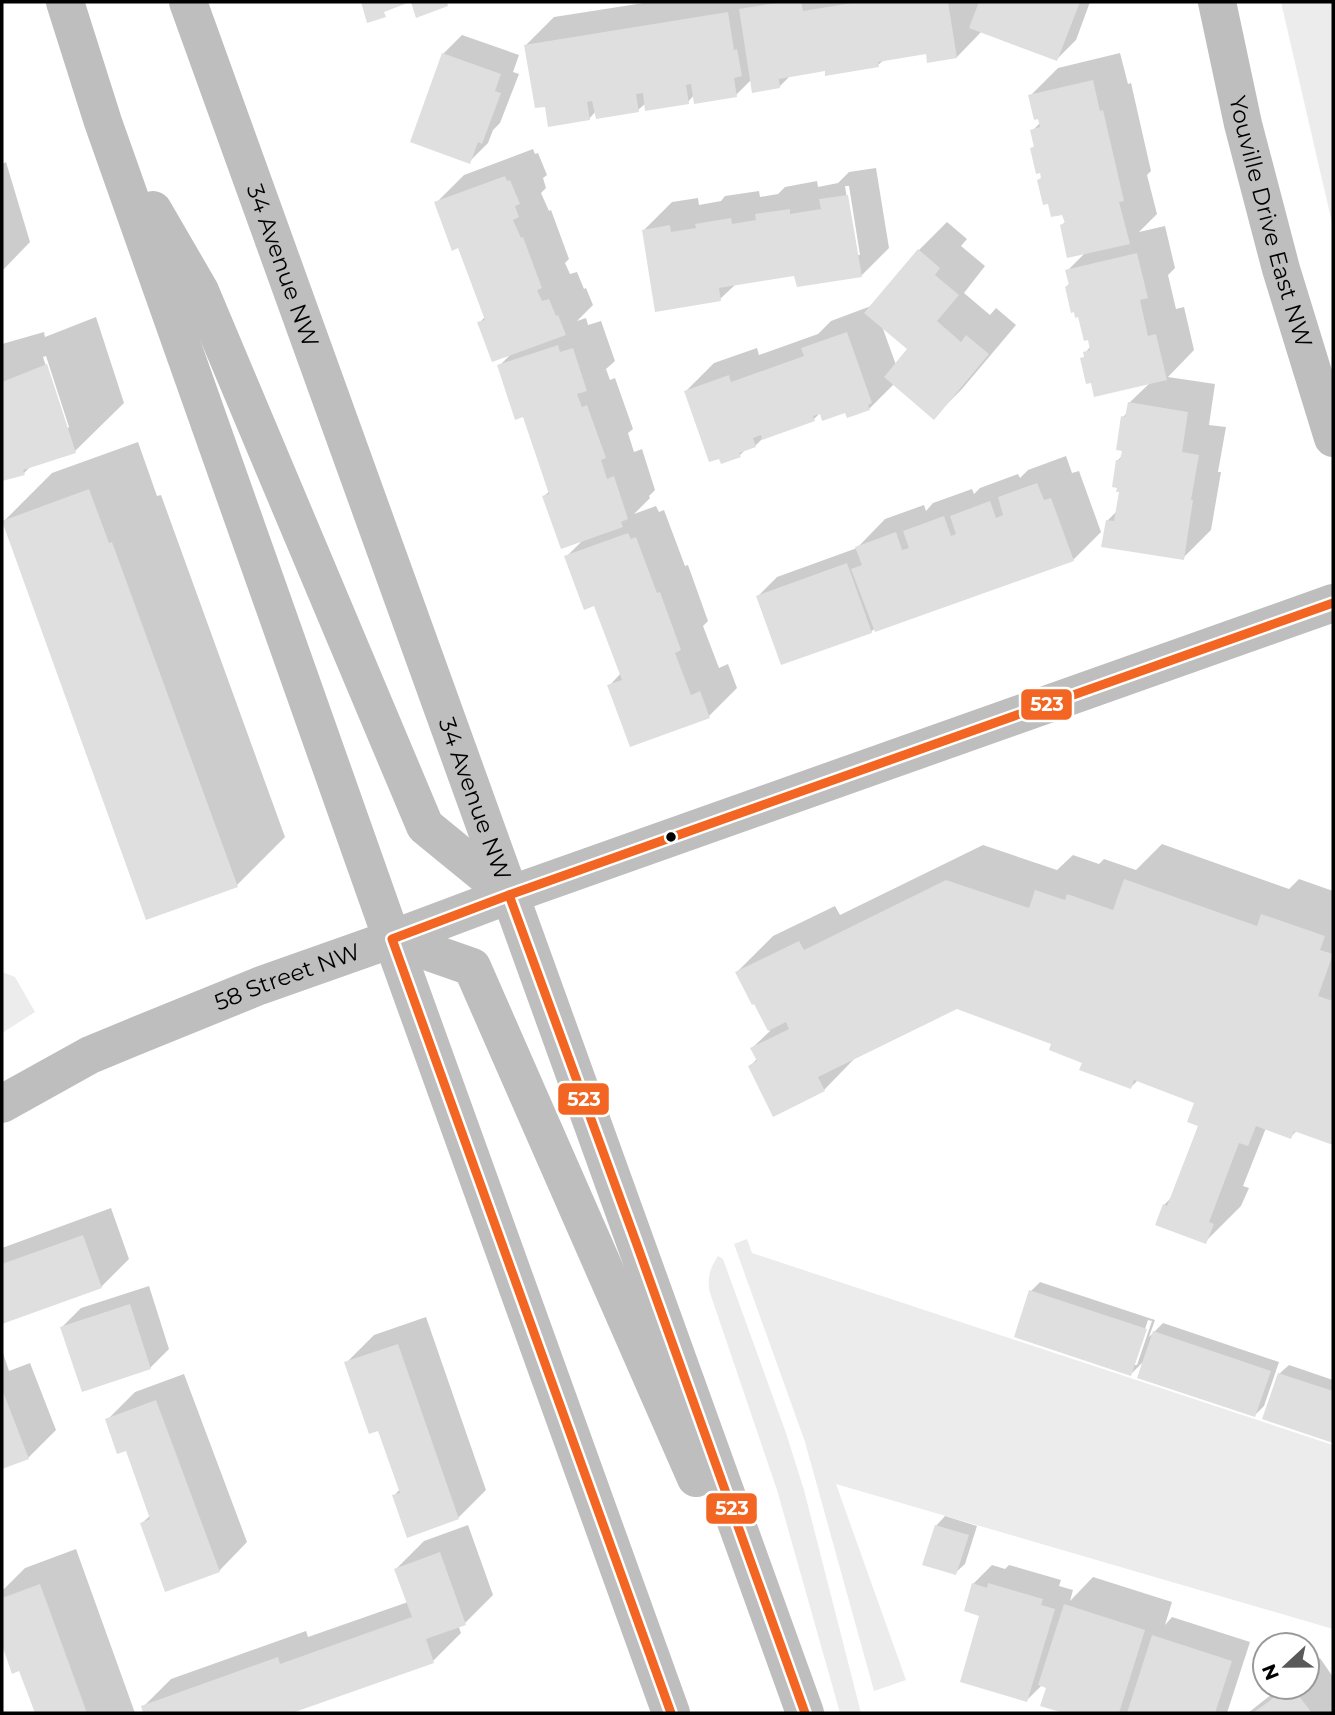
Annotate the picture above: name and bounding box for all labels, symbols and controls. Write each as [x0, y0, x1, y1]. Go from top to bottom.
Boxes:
street label: Youville Drive East NW [1223, 93, 1318, 351]
street label: 34 Avenue NW [241, 180, 325, 351]
line badge: 523 [1020, 688, 1073, 721]
text: 523 [1030, 693, 1064, 716]
street label: 34 Avenue NW [433, 714, 517, 884]
unlabelled marker [664, 830, 678, 844]
street label: 58 Street NW [210, 937, 364, 1017]
line badge: 523 [557, 1082, 610, 1116]
text: 523 [567, 1088, 601, 1111]
line badge: 523 [705, 1492, 758, 1525]
text: 523 [715, 1497, 749, 1520]
north arrow [1251, 1631, 1321, 1701]
text: N [1257, 1661, 1284, 1684]

